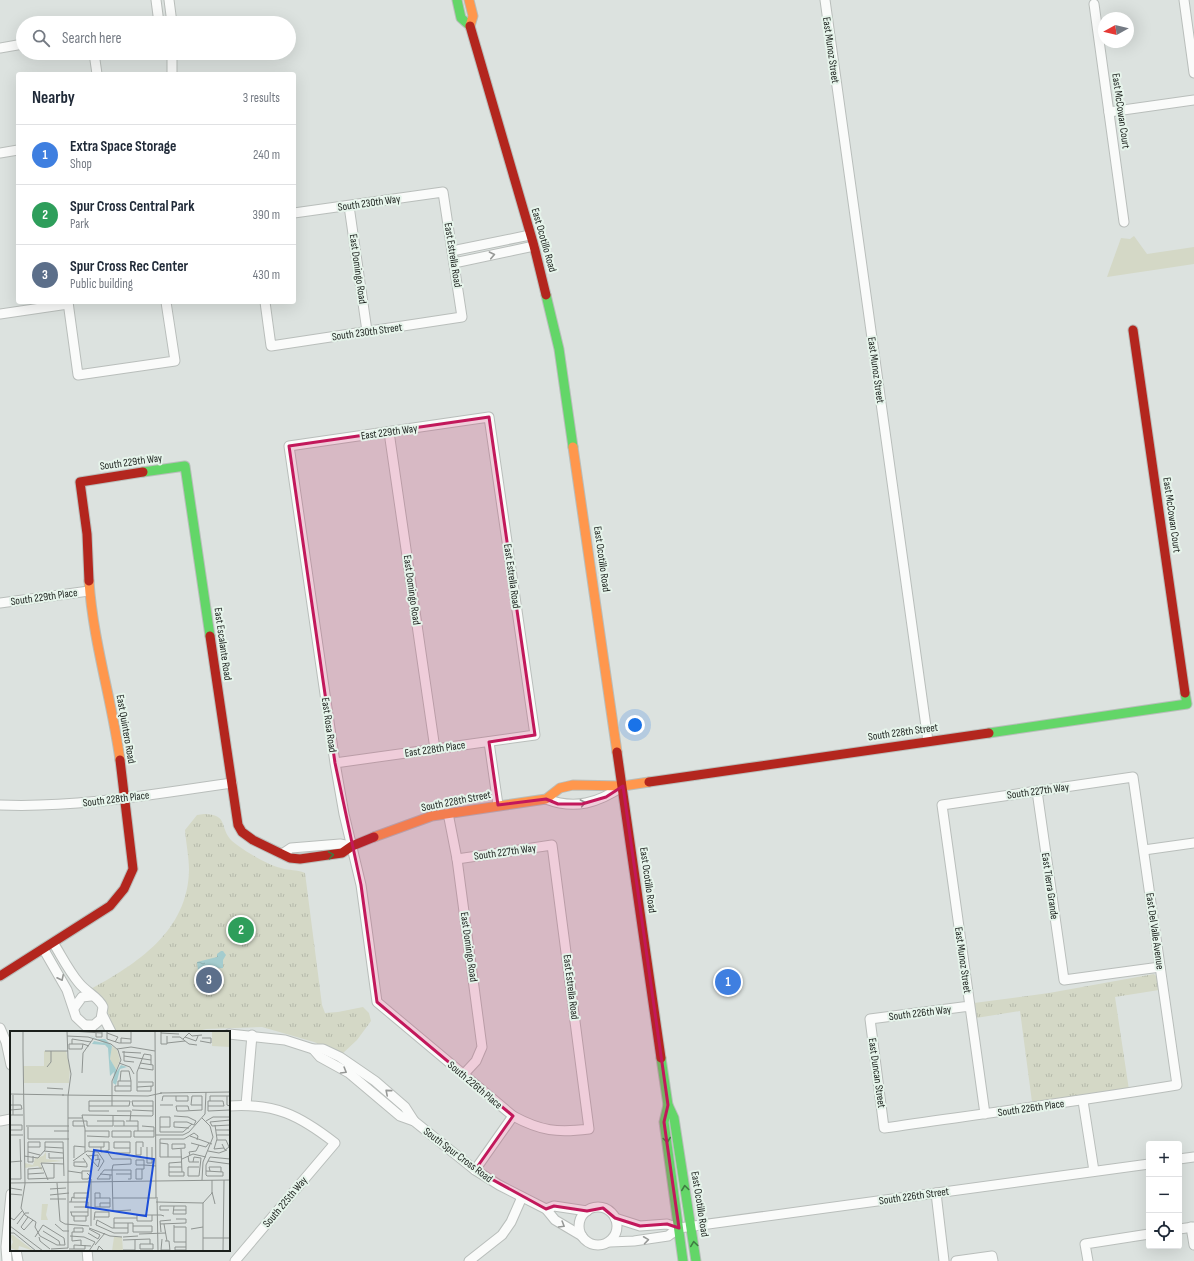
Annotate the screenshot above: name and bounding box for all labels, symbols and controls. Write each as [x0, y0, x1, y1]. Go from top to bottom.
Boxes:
north arrow [1098, 12, 1134, 48]
search box [16, 16, 296, 60]
street label: East Munoz Street [820, 16, 842, 85]
icon: search [30, 27, 52, 49]
text: Search here [62, 29, 122, 48]
street label: East McCowan Court [1109, 72, 1133, 150]
text: Nearby [32, 88, 75, 108]
text: 3 results [243, 90, 280, 106]
text: Extra Space Storage [70, 137, 176, 156]
text: 1 [42, 147, 48, 163]
text: 240 m [253, 147, 280, 163]
text: Shop [70, 156, 92, 172]
street label: South 230th Way [337, 192, 402, 214]
text: Spur Cross Central Park [70, 197, 195, 216]
street label: East Ocotillo Road [529, 206, 559, 274]
text: 2 [42, 207, 48, 223]
text: 390 m [253, 207, 280, 223]
text: Park [70, 216, 89, 232]
street label: East Estrella Road [441, 222, 465, 289]
street label: East Domingo Road [347, 233, 369, 305]
one-way arrow [489, 251, 495, 259]
text: Spur Cross Rec Center [70, 257, 188, 276]
text: 3 [42, 267, 48, 283]
text: 430 m [253, 267, 280, 283]
text: Public building [70, 276, 133, 292]
street label: South 230th Street [331, 321, 404, 343]
street label: East Munoz Street [865, 336, 887, 405]
street label: East 229th Way [360, 422, 419, 442]
street label: South 229th Way [99, 451, 164, 473]
street label: East McCowan Court [1160, 476, 1184, 554]
street label: East Ocotillo Road [591, 525, 613, 593]
street label: East Estrella Road [501, 543, 523, 610]
street label: East Domingo Road [401, 554, 423, 626]
street label: South 229th Place [10, 586, 78, 608]
street label: East Escalante Road [211, 607, 235, 682]
street label: East Quintero Road [114, 693, 139, 765]
street label: East Rosa Road [319, 697, 339, 754]
your location [625, 715, 645, 735]
street label: South 228th Street [867, 721, 939, 743]
street label: East 228th Place [404, 738, 466, 760]
street label: South 227th Way [1006, 780, 1071, 802]
street label: South 228th Place [82, 788, 150, 810]
street label: South 228th Street [420, 788, 493, 814]
one-way arrow [580, 799, 587, 807]
street label: South 227th Way [473, 841, 538, 863]
street label: East Ocotillo Road [637, 846, 659, 914]
one-way arrow [328, 851, 335, 860]
street label: East Tierra Grande [1039, 852, 1061, 920]
street label: East Del Valle Avenue [1143, 892, 1167, 970]
street label: East Domingo Road [458, 911, 480, 983]
pin: 2 [228, 915, 254, 945]
street label: East Munoz Street [952, 926, 974, 995]
street label: East Estrella Road [561, 954, 581, 1021]
pin: 3 [196, 965, 222, 995]
pin: 1 [715, 967, 741, 997]
one-way arrow [56, 974, 64, 981]
street label: South 226th Way [888, 1003, 953, 1023]
inset map [10, 1031, 230, 1251]
street label: East Duncan Street [866, 1037, 888, 1109]
street label: South 226th Place [445, 1058, 505, 1112]
one-way arrow [340, 1066, 347, 1074]
one-way arrow [385, 1090, 393, 1097]
street label: South 226th Place [997, 1097, 1065, 1119]
street label: South Spur Cross Road [421, 1125, 495, 1185]
one-way arrow [662, 1136, 671, 1143]
map controls [1146, 1141, 1182, 1249]
button: + [1146, 1141, 1182, 1177]
street label: East Ocotillo Road [688, 1170, 712, 1238]
street label: South 225th Way [260, 1173, 310, 1230]
button: − [1146, 1177, 1182, 1213]
one-way arrow [681, 1185, 690, 1191]
street label: South 226th Street [878, 1185, 950, 1207]
button: locate [1146, 1213, 1182, 1249]
one-way arrow [558, 1220, 565, 1227]
one-way arrow [643, 1236, 649, 1245]
one-way arrow [690, 1241, 699, 1247]

